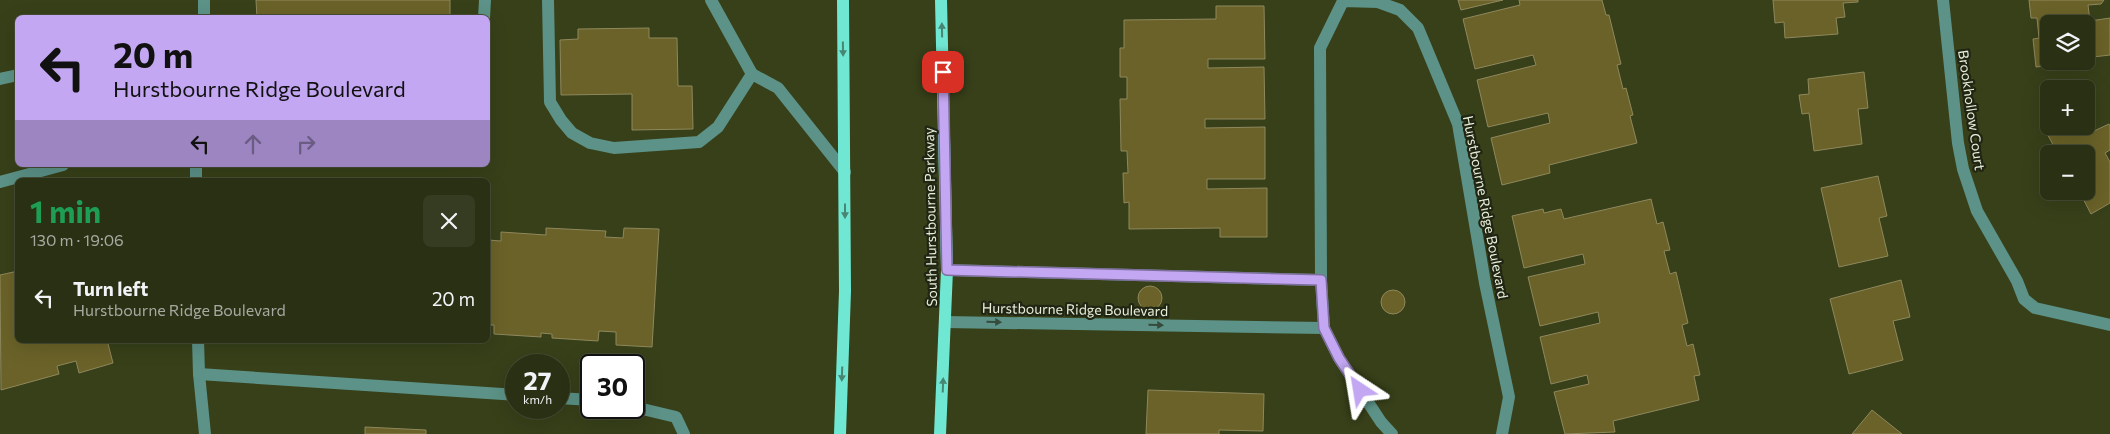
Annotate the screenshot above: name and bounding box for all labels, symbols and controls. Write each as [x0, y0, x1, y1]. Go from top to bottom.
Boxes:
map controls [2040, 15, 2095, 200]
button: layers [2040, 15, 2095, 70]
one-way arrow [938, 22, 946, 38]
text: 20 m [113, 32, 193, 75]
icon: left [30, 35, 95, 100]
one-way arrow [839, 41, 847, 57]
street label: Brookhollow Court [1955, 49, 1989, 172]
pin [922, 51, 964, 93]
icon: arrive [929, 58, 957, 86]
text: Hurstbourne Ridge Boulevard [113, 75, 406, 102]
button: + [2040, 80, 2095, 135]
street label: Hurstbourne Ridge Boulevard [1460, 114, 1512, 300]
street label: South Hurstbourne Parkway [920, 127, 940, 307]
icon: left [186, 130, 214, 158]
icon: ahead [239, 130, 267, 158]
icon: right [292, 130, 320, 158]
button: − [2040, 145, 2095, 200]
text: 1 min [30, 192, 101, 229]
button: close [423, 195, 475, 247]
one-way arrow [841, 203, 849, 219]
text: 130 m · 19:06 [30, 230, 124, 249]
text: Turn left [73, 277, 148, 300]
icon: left [30, 284, 58, 312]
text: 20 m [432, 287, 475, 310]
street label: Hurstbourne Ridge Boulevard [982, 299, 1168, 319]
text: Hurstbourne Ridge Boulevard [73, 300, 286, 319]
one-way arrow [986, 319, 1002, 327]
one-way arrow [1149, 321, 1165, 329]
speed limit sign: 30 [580, 354, 645, 419]
position arrow [1333, 363, 1385, 415]
text: 27 [524, 365, 551, 395]
one-way arrow [838, 366, 846, 382]
one-way arrow [939, 377, 947, 393]
text: km/h [523, 392, 552, 406]

